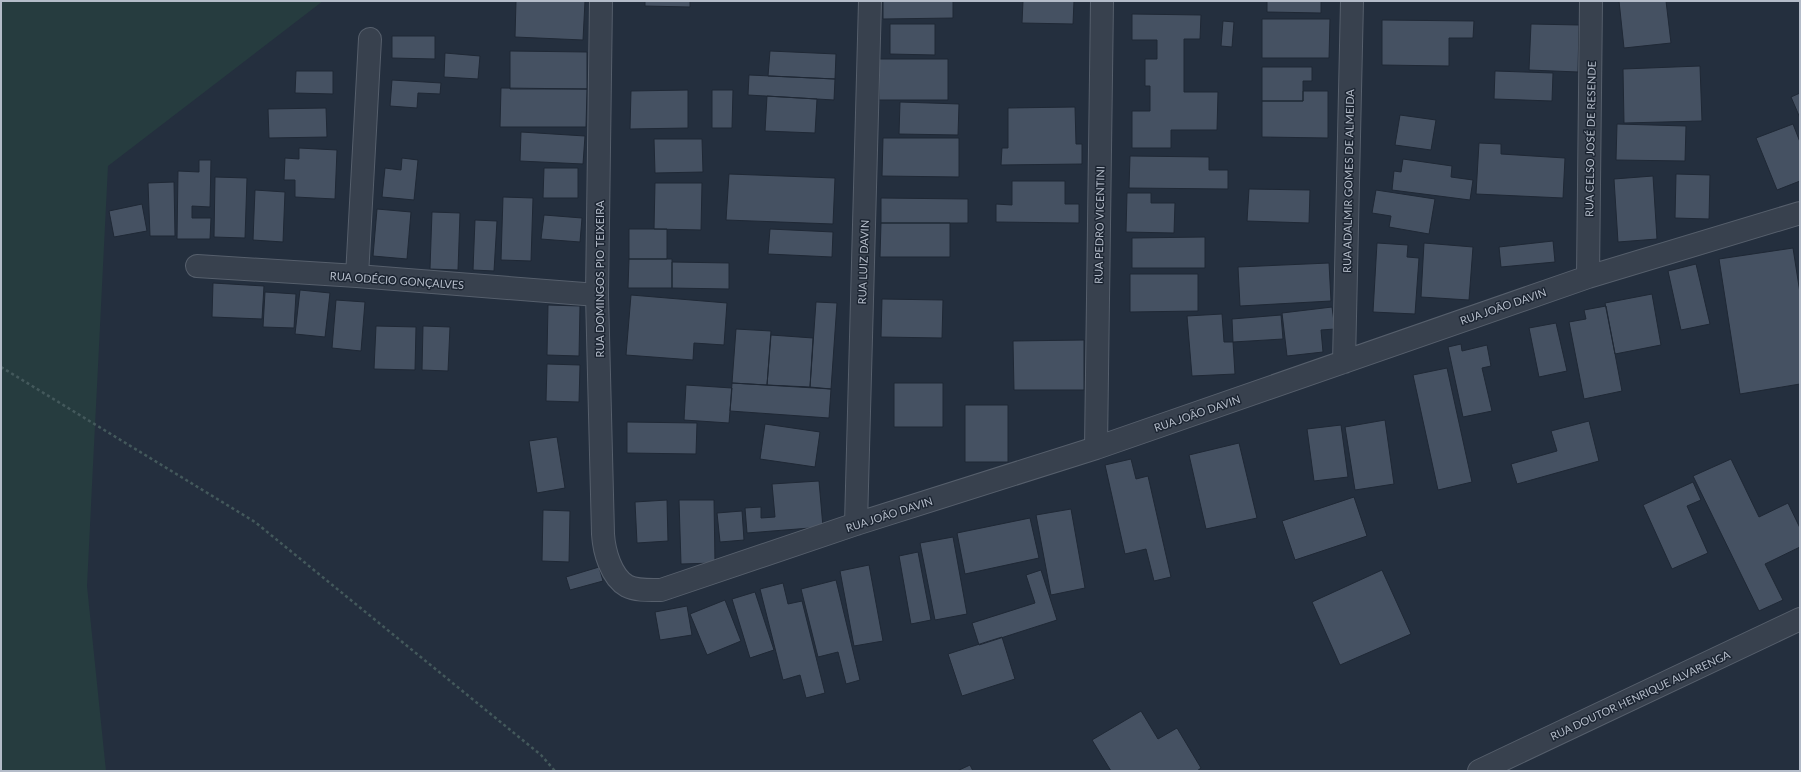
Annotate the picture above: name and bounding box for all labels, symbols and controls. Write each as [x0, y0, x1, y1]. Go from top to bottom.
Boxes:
street label: RUA CELSO JOSÉ DE RESENDE [1582, 61, 1598, 217]
street label: RUA ADALMIR GOMES DE ALMEIDA [1340, 89, 1356, 273]
street label: RUA PEDRO VICENTINI [1091, 166, 1107, 284]
street label: RUA DOMINGOS PIO TEIXEIRA [593, 200, 606, 357]
street label: RUA LUIZ DAVIN [855, 220, 871, 304]
street label: RUA ODÉCIO GONÇALVES [329, 269, 465, 291]
street label: RUA JOÃO DAVIN [1458, 285, 1548, 327]
street label: RUA JOÃO DAVIN [1152, 392, 1242, 434]
street label: RUA JOÃO DAVIN [844, 494, 934, 534]
street label: RUA DOUTOR HENRIQUE ALVARENGA [1548, 647, 1732, 742]

